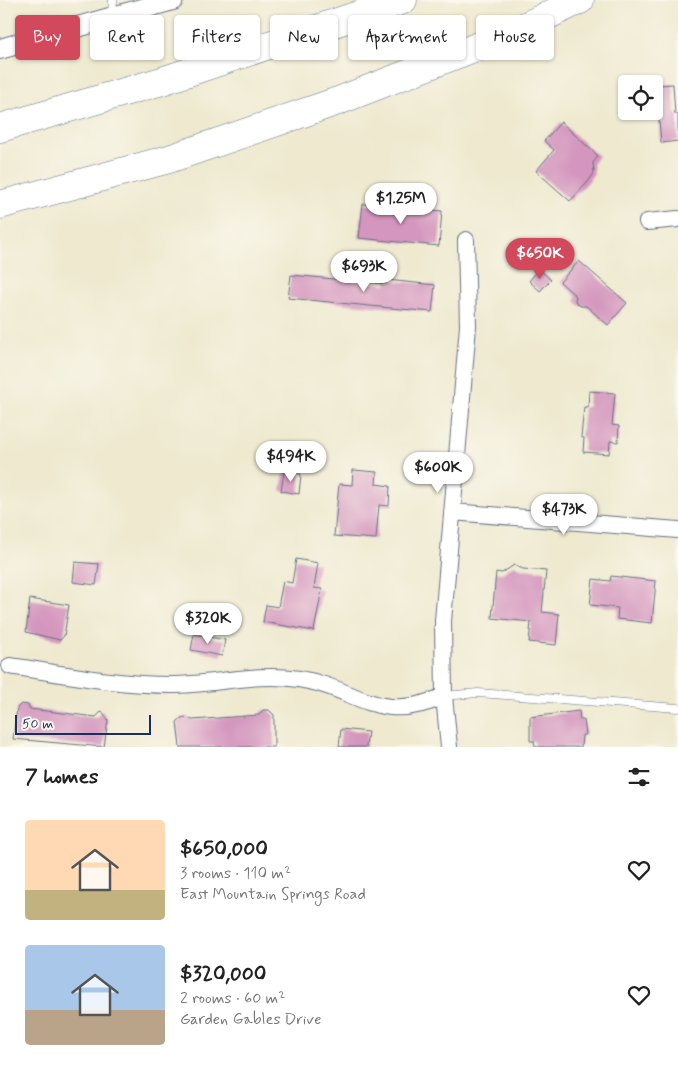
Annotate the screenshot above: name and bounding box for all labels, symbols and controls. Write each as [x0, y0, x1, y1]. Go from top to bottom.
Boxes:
chip: Buy [15, 15, 80, 60]
chip: Rent [90, 15, 164, 60]
chip: Filters [174, 15, 260, 60]
chip: New [270, 15, 338, 60]
chip: Apartment [348, 15, 466, 60]
chip: House [476, 15, 554, 60]
map controls [618, 75, 663, 120]
button: locate [618, 75, 663, 120]
pin: $1.25M [360, 182, 442, 225]
text: $1.25M [376, 188, 426, 209]
pin: $650K [505, 238, 575, 280]
text: $650K [516, 243, 564, 264]
pin: $693K [329, 250, 399, 293]
text: $693K [342, 256, 386, 277]
pin: $494K [256, 440, 326, 483]
text: $494K [267, 446, 315, 467]
pin: $600K [403, 452, 473, 494]
text: $600K [414, 457, 462, 478]
pin: $473K [529, 494, 599, 536]
text: $473K [542, 499, 586, 520]
pin: $320K [173, 602, 243, 645]
text: $320K [185, 608, 231, 629]
scale bar [15, 712, 151, 735]
text: 50 m [22, 715, 53, 733]
text: 7 homes [25, 763, 98, 791]
icon: filters [625, 763, 653, 791]
text: $650,000 [180, 835, 268, 863]
icon: home [65, 840, 125, 900]
icon: heart [625, 856, 653, 884]
text: 3 rooms · 110 m² [180, 863, 291, 884]
text: East Mountain Springs Road [180, 884, 366, 905]
text: $320,000 [180, 960, 266, 988]
icon: home [65, 965, 125, 1025]
icon: heart [625, 981, 653, 1009]
text: 2 rooms · 60 m² [180, 988, 285, 1009]
text: Garden Gables Drive [180, 1009, 321, 1030]

